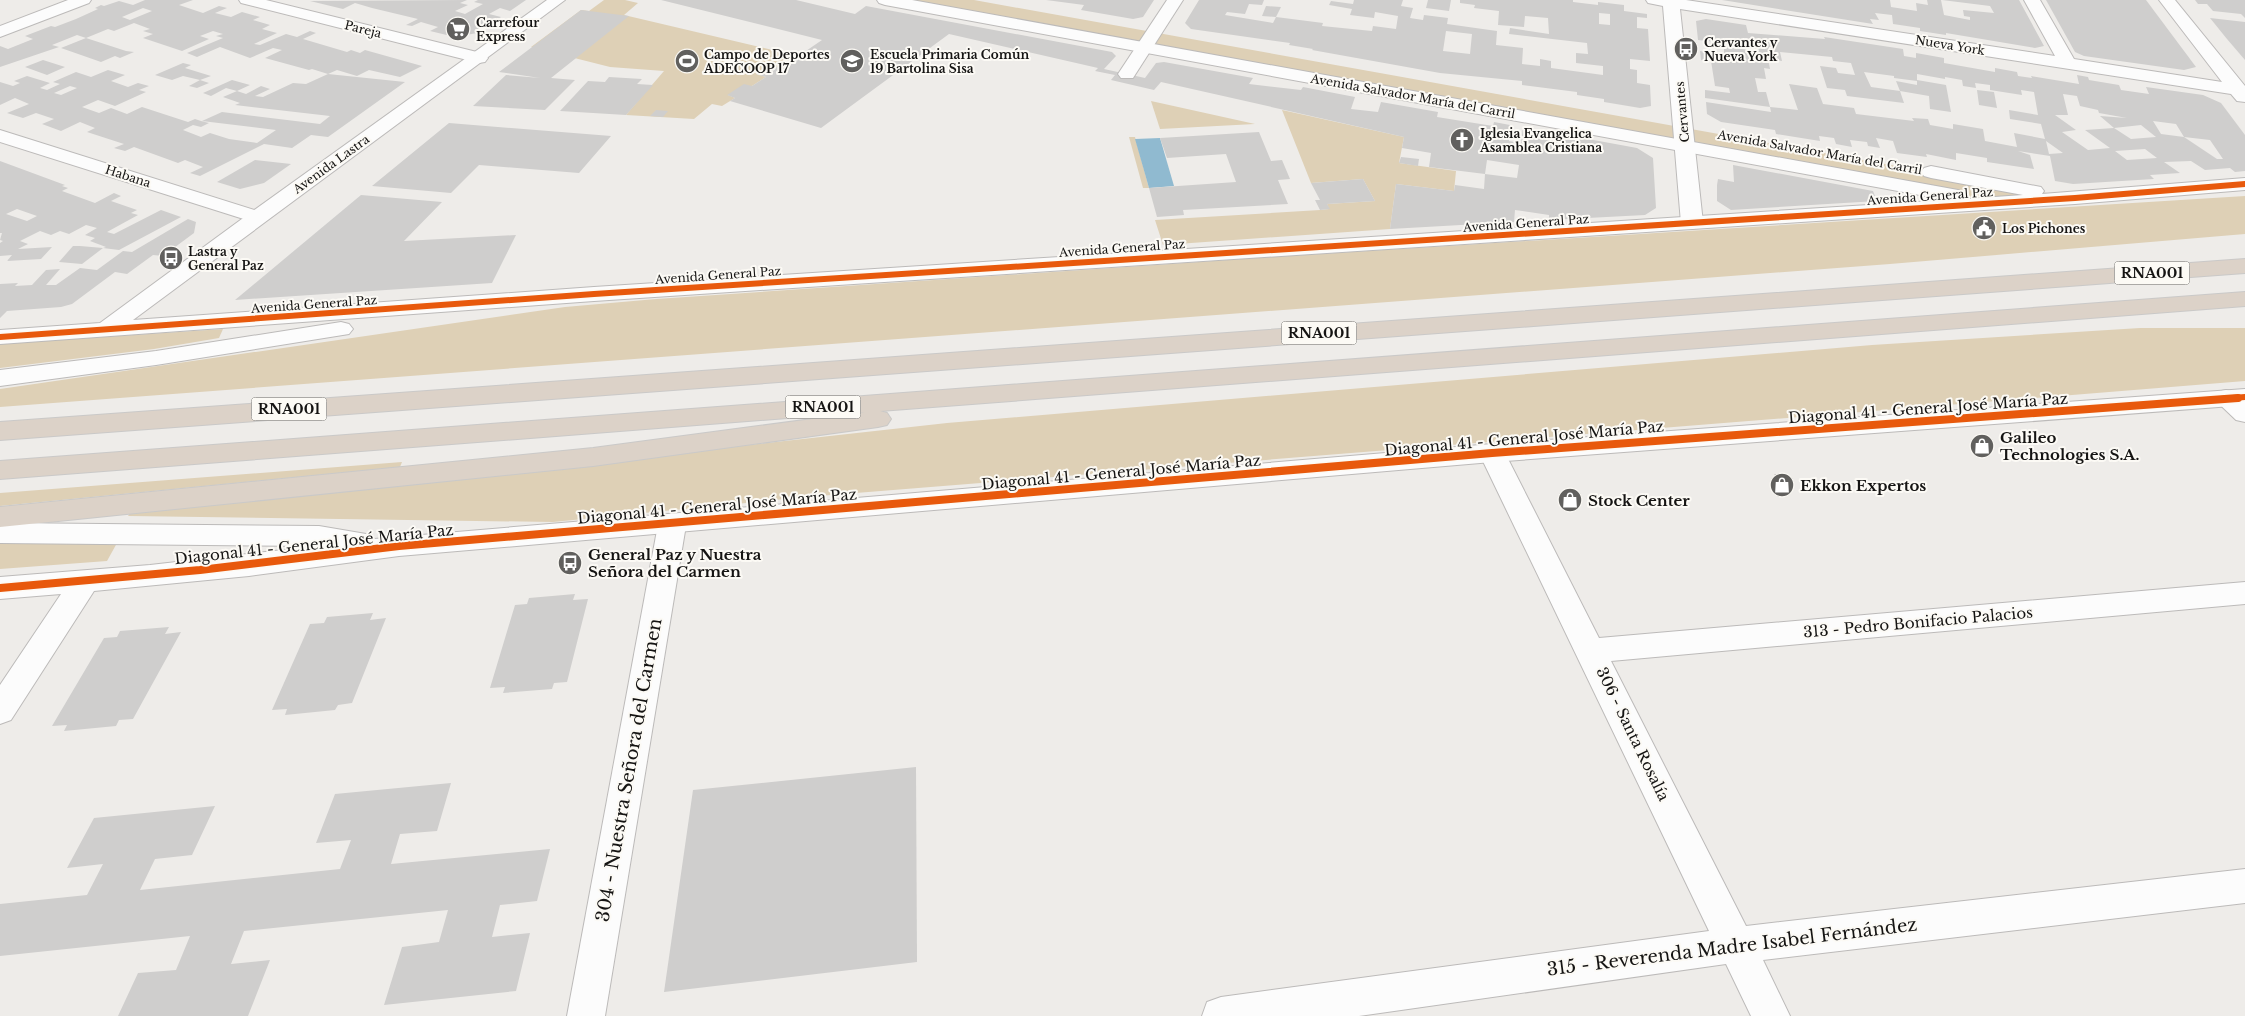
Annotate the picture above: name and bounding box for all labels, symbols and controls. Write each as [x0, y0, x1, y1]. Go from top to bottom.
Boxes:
place label: Carrefour Express [476, 15, 539, 44]
supermarket icon: Carrefour Express [445, 16, 471, 42]
street label: Pareja [343, 17, 383, 41]
street label: Nueva York [1914, 32, 1987, 58]
place label: Cervantes y Nueva York [1704, 35, 1778, 64]
bus stop icon: Cervantes y Nueva York [1673, 36, 1699, 62]
place label: Campo de Deportes ADECOOP 17 [703, 47, 830, 76]
place label: Escuela Primaria Común 19 Bartolina Sisa [870, 47, 1029, 76]
sports icon: Campo de Deportes ADECOOP 17 [674, 48, 700, 74]
school or university icon: Escuela Primaria Común 19 Bartolina Sisa [839, 48, 865, 74]
street label: Avenida Salvador María del Carril [1309, 70, 1516, 121]
street label: Cervantes [1672, 81, 1692, 143]
place label: Iglesia Evangelica Asamblea Cristiana [1479, 126, 1602, 155]
street label: Avenida Salvador María del Carril [1716, 126, 1923, 177]
church icon: Iglesia Evangelica Asamblea Cristiana [1449, 127, 1475, 153]
street label: Avenida Lastra [289, 131, 372, 197]
street label: Habana [103, 162, 153, 191]
street label: Avenida General Paz [1865, 184, 1994, 208]
street label: Avenida General Paz [1461, 211, 1590, 235]
public building icon: Los Pichones [1971, 215, 1997, 241]
place label: Los Pichones [2002, 221, 2086, 236]
street label: Avenida General Paz [1057, 236, 1186, 260]
place label: Lastra y General Paz [188, 244, 264, 273]
bus stop icon: Lastra y General Paz [158, 245, 184, 271]
road number: RNA001 [2114, 262, 2190, 284]
street label: Avenida General Paz [653, 263, 782, 287]
street label: Avenida General Paz [249, 292, 378, 316]
road number: RNA001 [1282, 322, 1356, 344]
street label: Diagonal 41 - General José María Paz [1787, 389, 2069, 427]
road number: RNA001 [786, 396, 860, 418]
road number: RNA001 [252, 398, 326, 420]
street label: Diagonal 41 - General José María Paz [1383, 416, 1665, 460]
place label: Galileo Technologies S.A. [2000, 428, 2139, 464]
shop icon: Galileo Technologies S.A. [1969, 433, 1995, 459]
street label: Diagonal 41 - General José María Paz [980, 450, 1262, 494]
shop icon: Ekkon Expertos [1769, 472, 1795, 498]
place label: Ekkon Expertos [1800, 476, 1926, 495]
street label: Diagonal 41 - General José María Paz [576, 484, 858, 528]
shop icon: Stock Center [1557, 487, 1583, 513]
place label: Stock Center [1588, 491, 1690, 510]
street label: Diagonal 41 - General José María Paz [173, 520, 455, 568]
place label: General Paz y Nuestra Señora del Carmen [588, 545, 762, 581]
bus stop icon: General Paz y Nuestra Señora del Carmen [557, 550, 583, 576]
street label: 313 - Pedro Bonifacio Palacios [1802, 602, 2034, 642]
street label: 304 - Nuestra Señora del Carmen [591, 616, 667, 924]
street label: 306 - Santa Rosalía [1592, 664, 1674, 805]
street label: 315 - Reverenda Madre Isabel Fernández [1546, 913, 1918, 981]

